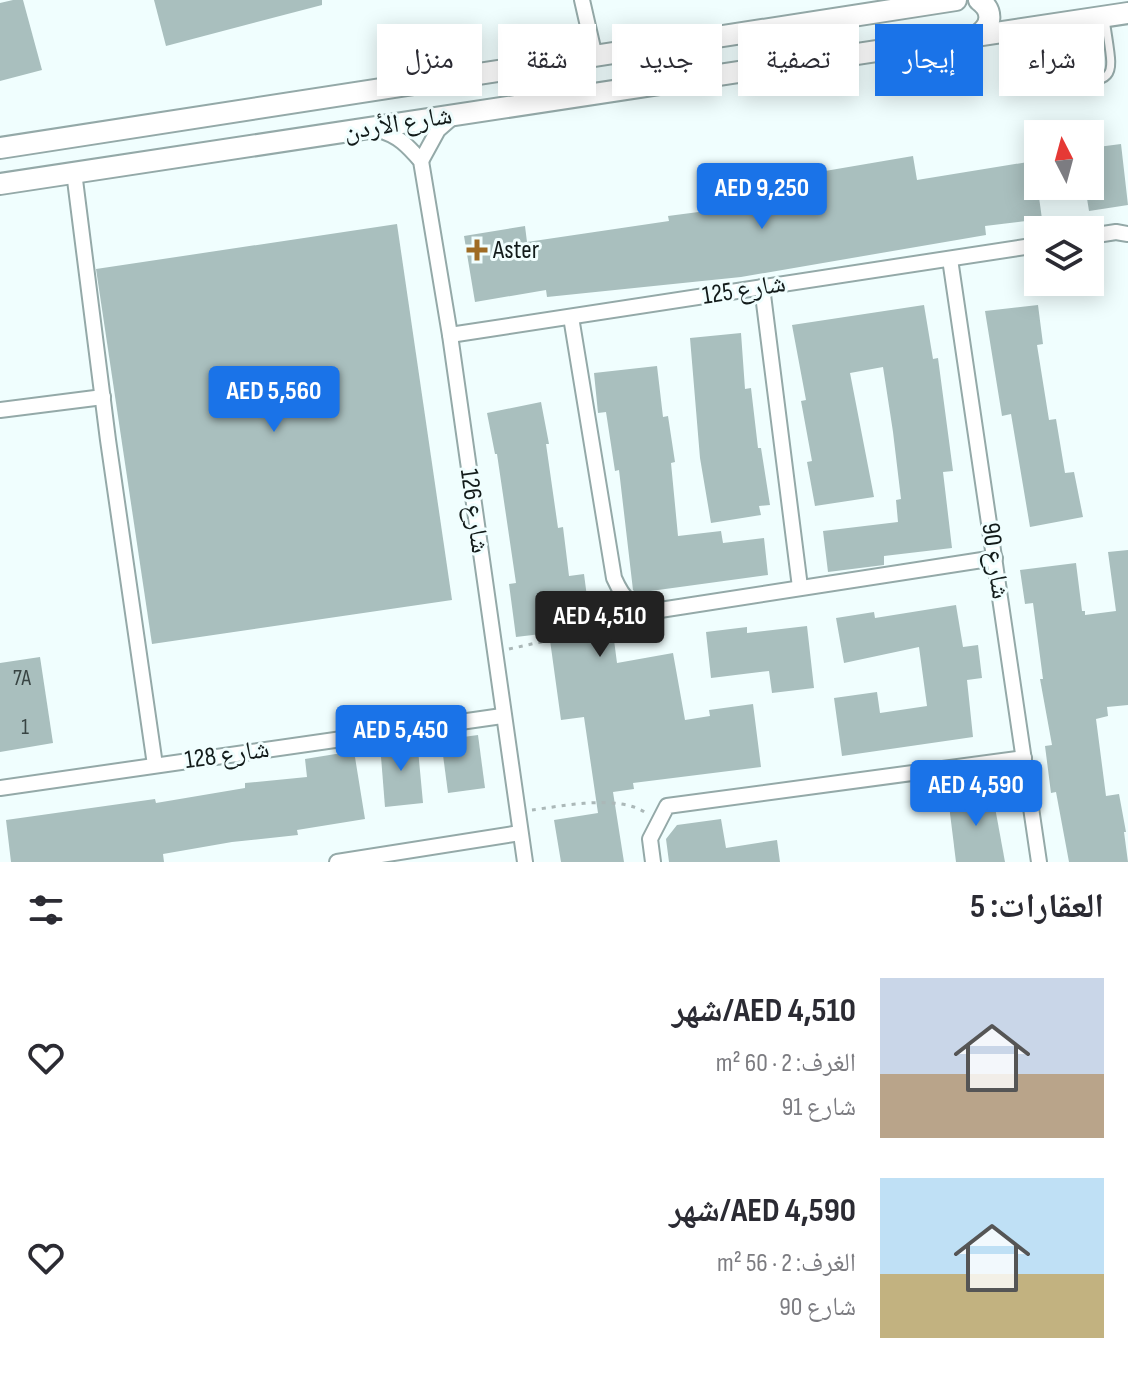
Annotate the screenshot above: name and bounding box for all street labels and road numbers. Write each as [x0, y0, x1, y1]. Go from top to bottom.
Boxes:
street label: شارع الأردن [342, 100, 454, 148]
street label: شارع 125 [700, 268, 788, 312]
street label: شارع 126 [453, 467, 495, 555]
street label: شارع 90 [974, 521, 1016, 601]
street label: شارع 128 [183, 734, 271, 776]

